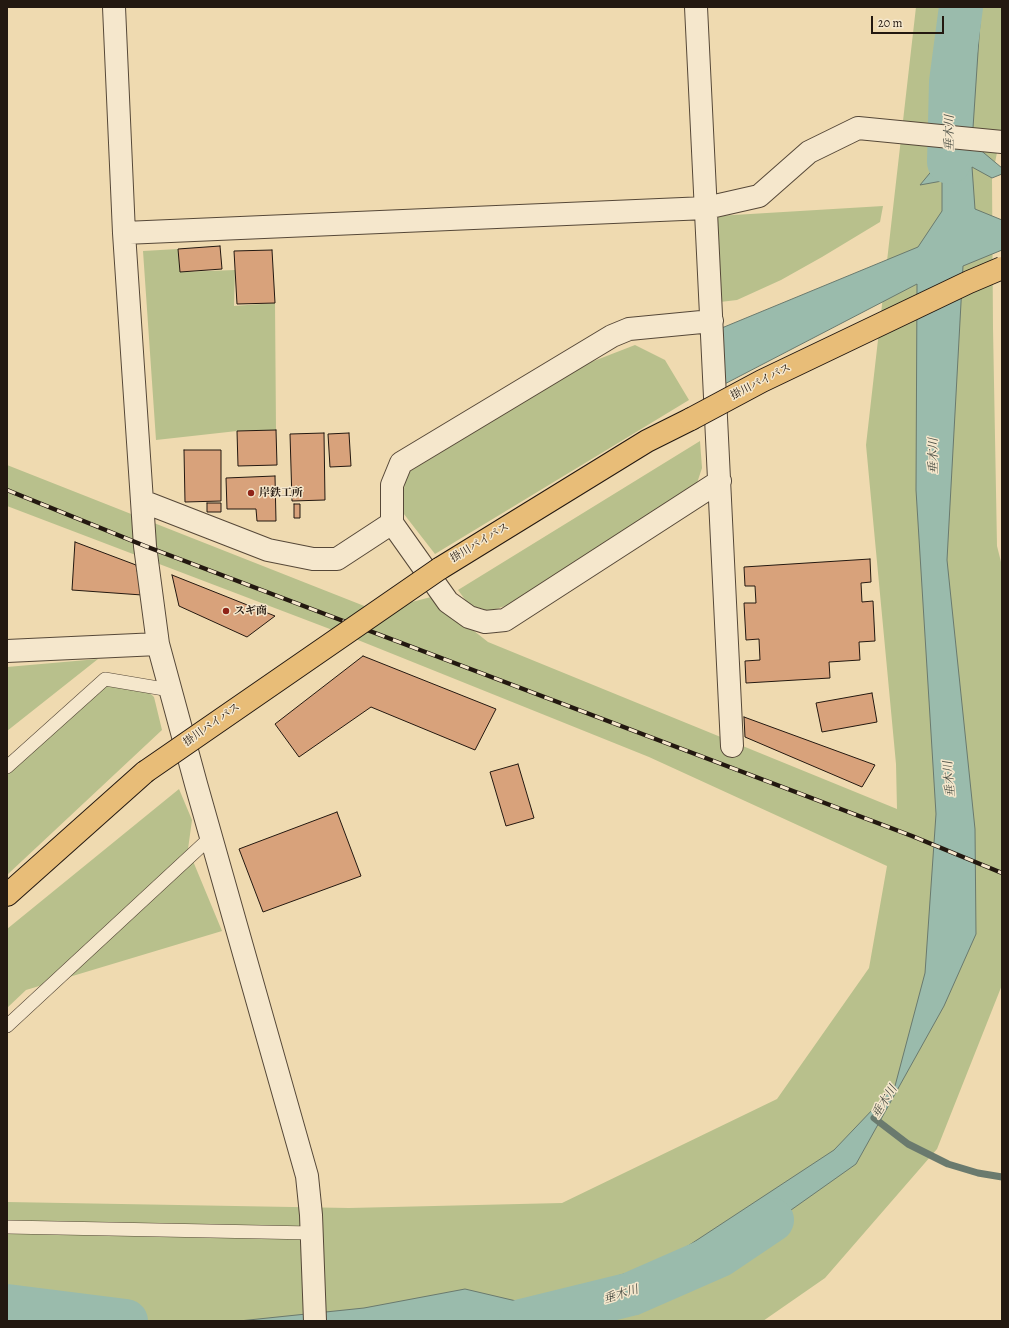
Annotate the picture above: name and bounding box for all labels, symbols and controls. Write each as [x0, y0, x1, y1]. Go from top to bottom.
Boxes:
scale bar [873, 8, 946, 34]
text: 20 m [878, 15, 902, 31]
water label: 垂木川 [942, 115, 958, 151]
street label: 掛川バイパス [729, 361, 793, 403]
water label: 垂木川 [927, 438, 941, 474]
place label: 岸鉄工所 [259, 486, 303, 500]
marker: 岸鉄工所 [246, 488, 256, 498]
street label: 掛川バイパス [448, 520, 512, 566]
place label: スギ商 [234, 604, 267, 618]
marker: スギ商 [221, 606, 231, 616]
street label: 掛川バイパス [181, 701, 243, 749]
water label: 垂木川 [941, 760, 959, 798]
water label: 垂木川 [869, 1083, 901, 1121]
water label: 垂木川 [602, 1283, 640, 1307]

